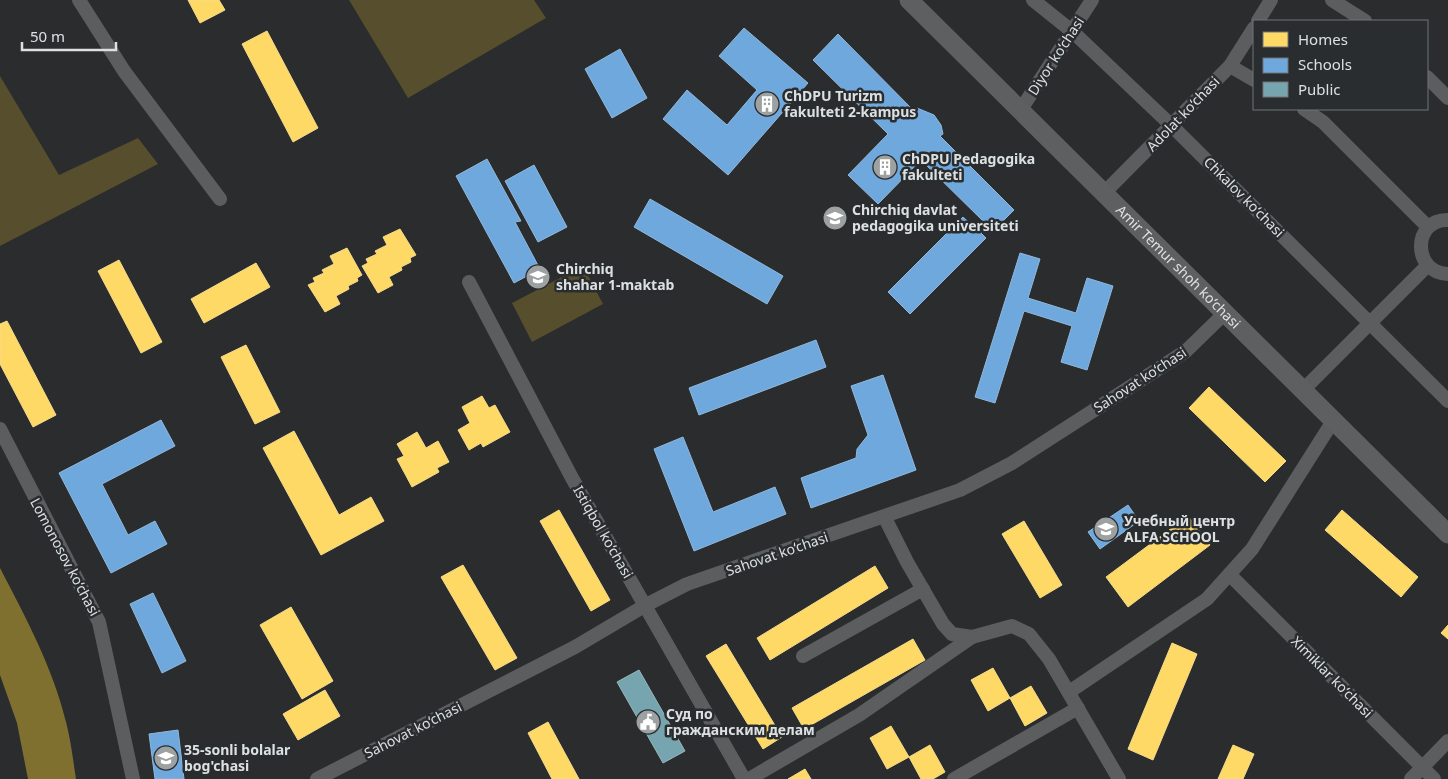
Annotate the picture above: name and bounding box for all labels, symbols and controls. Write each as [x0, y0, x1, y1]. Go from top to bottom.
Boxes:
street label: Diyor ko‘chasi [1023, 13, 1088, 99]
scale bar [22, 20, 116, 52]
legend [1253, 20, 1428, 110]
text: 50 m [30, 26, 65, 46]
text: Homes [1298, 29, 1348, 49]
text: Schools [1298, 54, 1352, 74]
street label: Adolat ko‘chasi [1142, 72, 1223, 155]
text: Public [1298, 79, 1341, 99]
place label: ChDPU Turizm fakulteti 2-kampus [784, 86, 916, 121]
building icon: ChDPU Turizm fakulteti 2-kampus [754, 91, 780, 117]
place label: ChDPU Pedagogika fakulteti [902, 149, 1035, 184]
street label: Chkalov ko‘chasi [1200, 152, 1289, 241]
building icon: ChDPU Pedagogika fakulteti [872, 154, 898, 180]
place label: Chirchiq davlat pedagogika universiteti [852, 200, 1019, 235]
street label: Amir Temur shoh ko‘chasi [1112, 200, 1245, 332]
school or university icon: Chirchiq davlat pedagogika universiteti [822, 205, 848, 231]
place label: Chirchiq shahar 1-maktab [556, 259, 675, 294]
school or university icon: Chirchiq shahar 1-maktab [525, 264, 551, 290]
street label: Sahovat ko‘chasi [1090, 342, 1190, 417]
street label: Istiqbol ko‘chasi [569, 482, 638, 582]
street label: Lomonosov ko‘chasi [26, 494, 105, 619]
place label: Учебный центр ALFA SCHOOL [1124, 511, 1235, 546]
school or university icon: Учебный центр ALFA SCHOOL [1093, 516, 1119, 542]
street label: Sahovat ko‘chasi [723, 527, 831, 580]
street label: Ximiklar ko‘chasi [1287, 632, 1377, 722]
street label: Sahovat ko‘chasi [361, 697, 465, 762]
place label: Суд по гражданским делам [666, 704, 815, 739]
public building icon: Суд по гражданским делам [635, 709, 661, 735]
place label: 35-sonli bolalar bog'chasi [184, 740, 291, 775]
school or university icon: 35-sonli bolalar bog'chasi [153, 745, 179, 771]

